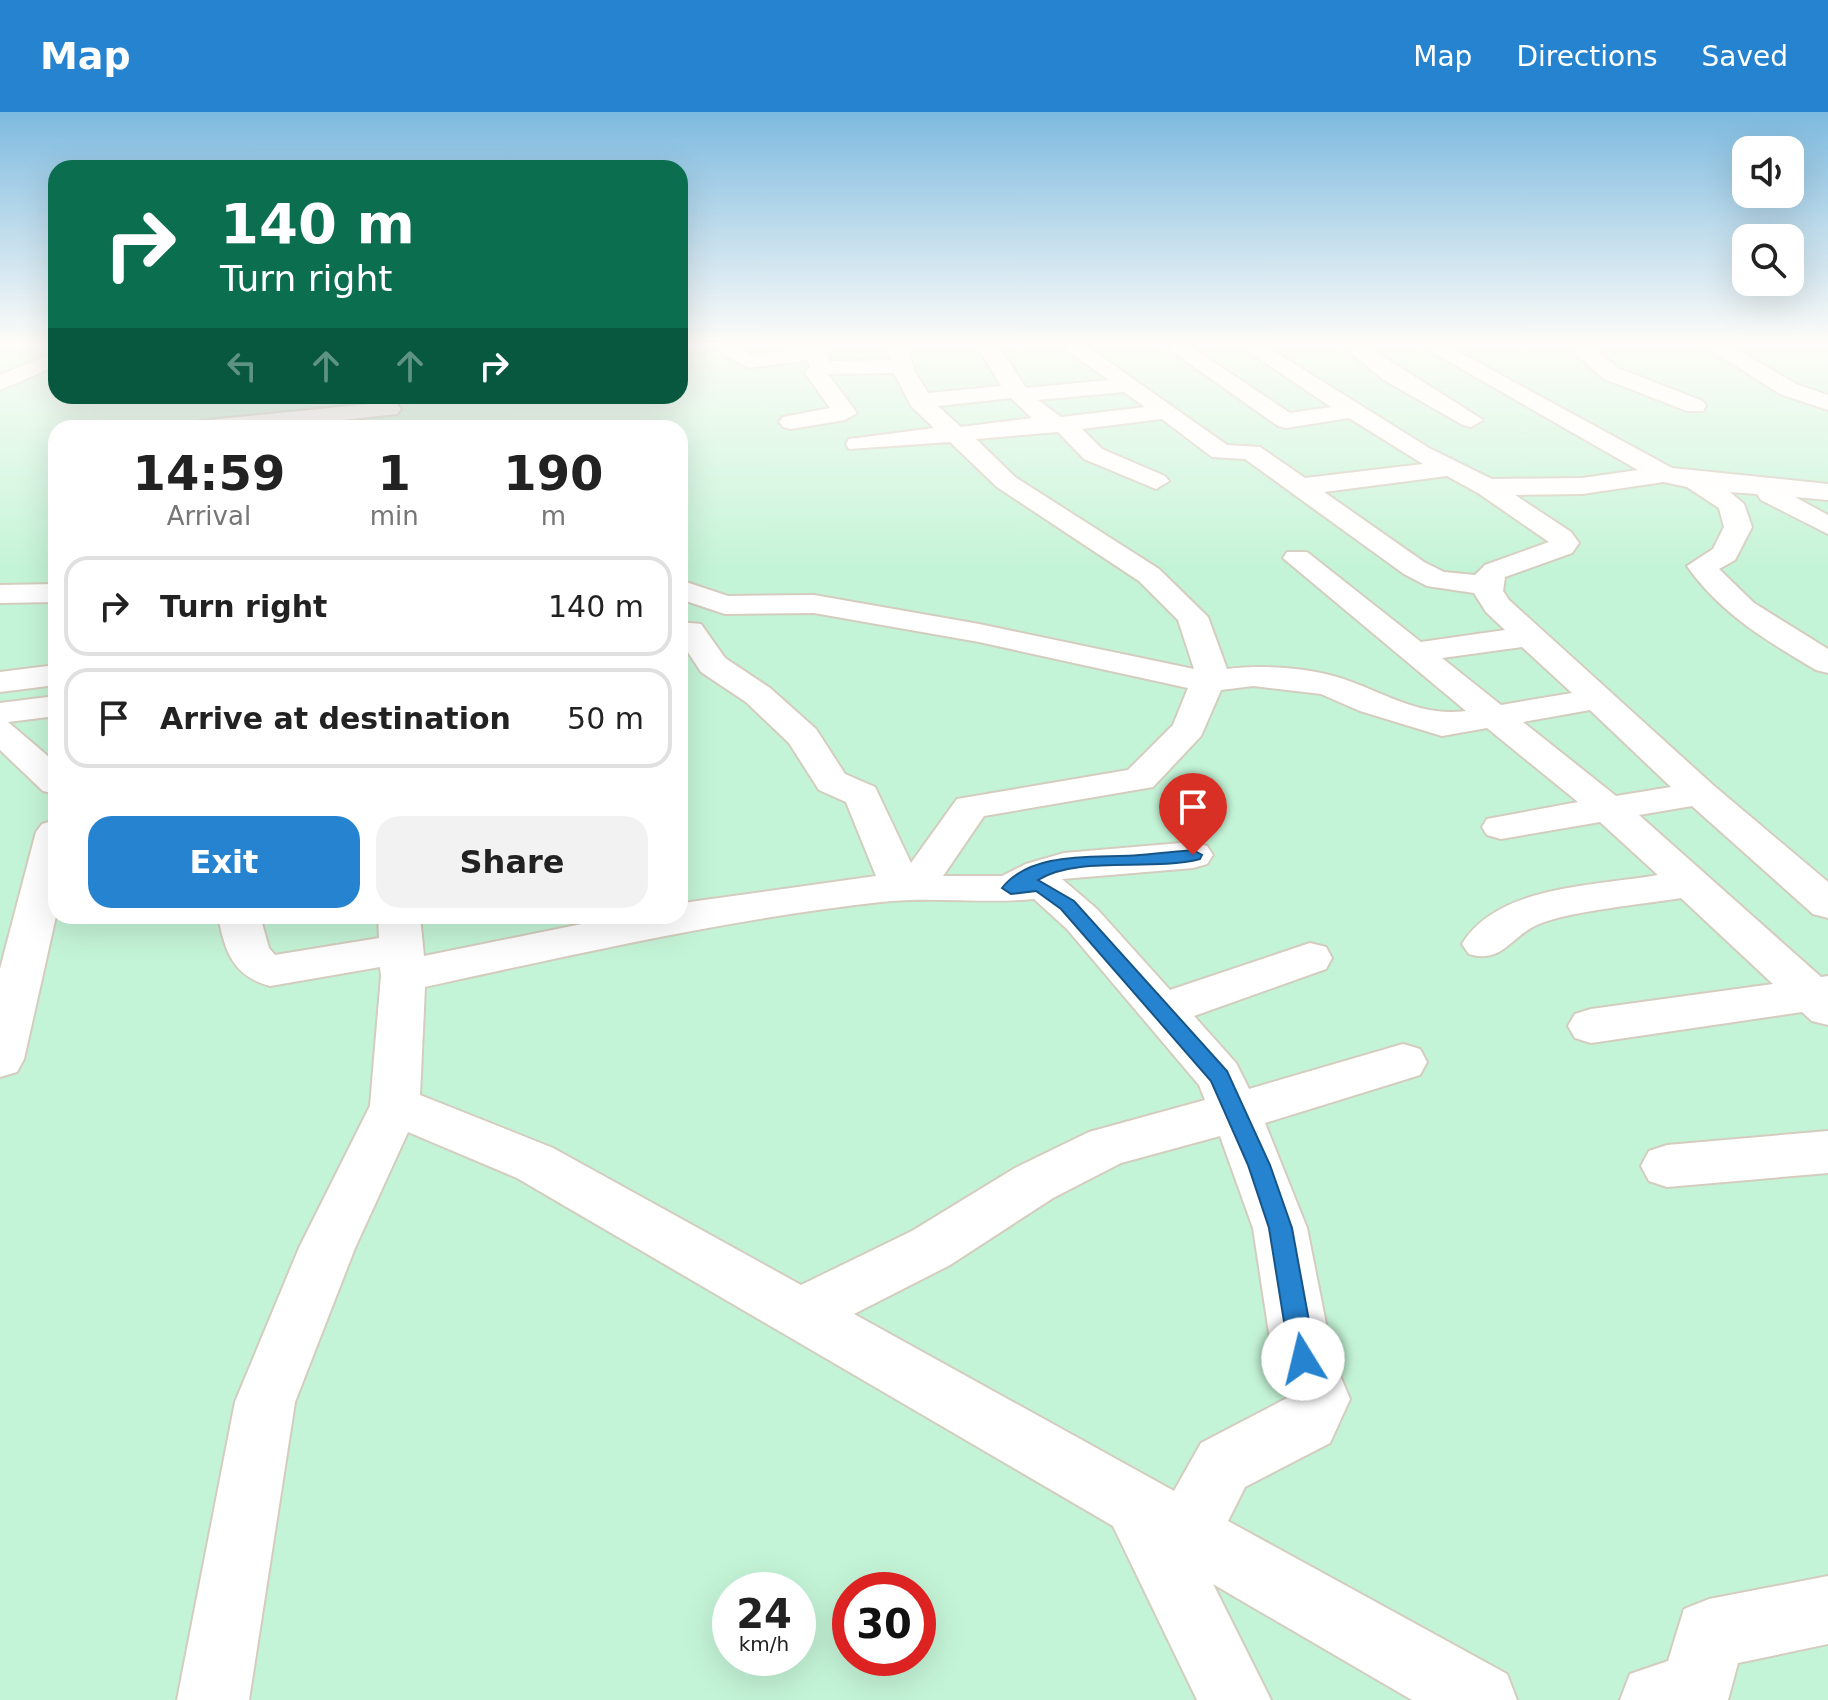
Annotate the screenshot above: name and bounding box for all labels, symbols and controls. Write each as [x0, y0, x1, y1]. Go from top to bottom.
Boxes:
text: Map [40, 34, 131, 78]
text: Map [1413, 40, 1472, 73]
text: Directions [1516, 40, 1657, 73]
text: Saved [1701, 40, 1788, 73]
map controls [1732, 136, 1804, 296]
button: sound [1732, 136, 1804, 208]
text: 140 m [220, 191, 415, 256]
icon: right [88, 192, 192, 296]
button: search [1732, 224, 1804, 296]
text: Turn right [220, 258, 392, 299]
icon: left [220, 344, 264, 388]
icon: ahead [304, 344, 348, 388]
icon: ahead [388, 344, 432, 388]
icon: right [472, 344, 516, 388]
text: 14:59 [132, 445, 285, 501]
text: 1 [378, 445, 411, 501]
text: 190 [503, 445, 603, 501]
text: Arrival [167, 501, 251, 531]
text: min [370, 501, 419, 531]
text: m [541, 501, 566, 531]
icon: right [92, 584, 136, 628]
text: Turn right [160, 589, 327, 624]
text: 140 m [548, 589, 644, 624]
icon: arrive [92, 696, 136, 740]
text: Arrive at destination [160, 701, 511, 736]
text: 50 m [567, 701, 644, 736]
pin [1159, 773, 1227, 855]
icon: arrive [1171, 785, 1215, 829]
button: Exit [88, 816, 360, 908]
button: Share [376, 816, 648, 908]
position arrow [1261, 1317, 1345, 1401]
speed limit sign: 30 [832, 1572, 936, 1676]
text: 24 [736, 1591, 792, 1637]
text: km/h [739, 1632, 789, 1656]

